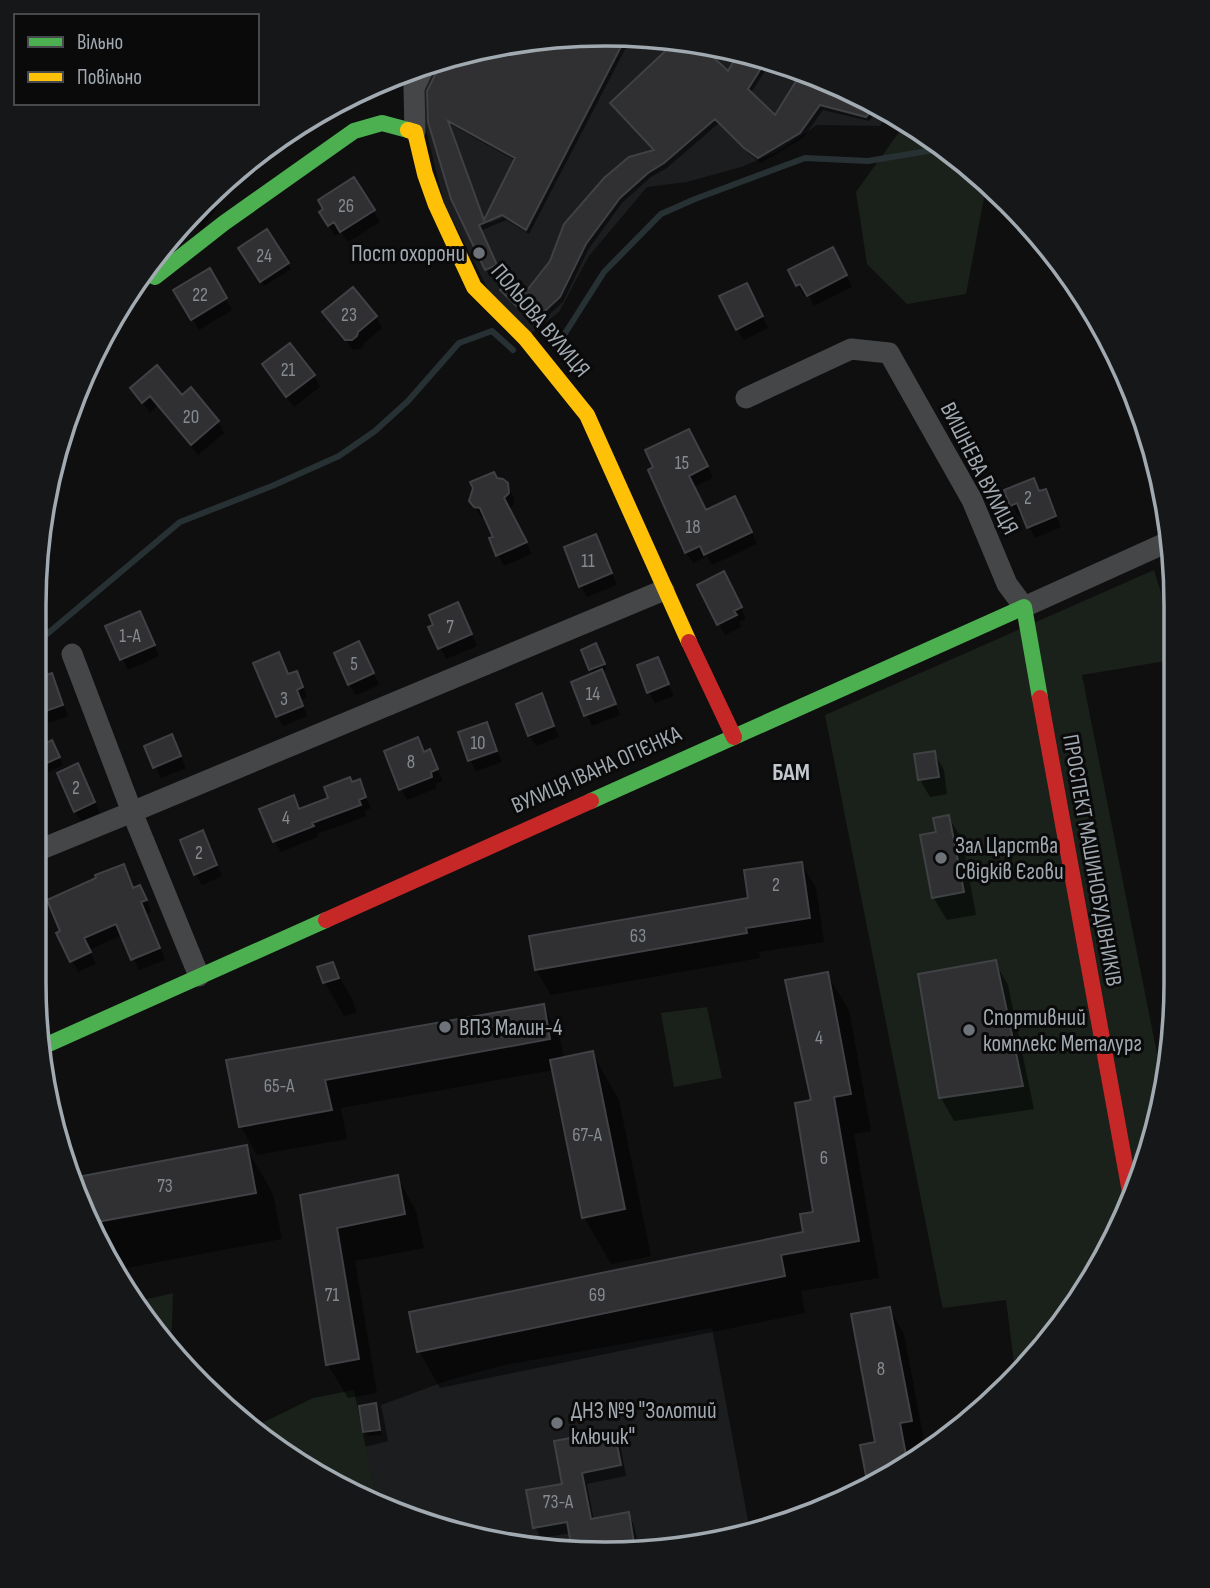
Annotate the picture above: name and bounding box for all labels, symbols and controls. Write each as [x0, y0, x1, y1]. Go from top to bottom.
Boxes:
legend [14, 14, 259, 105]
text: Вільно [77, 30, 123, 55]
text: Повільно [77, 65, 142, 90]
house number: 26 [338, 195, 354, 218]
place label: Пост охорони [351, 240, 465, 268]
house number: 24 [256, 245, 272, 268]
marker: Пост охорони [471, 245, 487, 261]
street label: ПОЛЬОВА ВУЛИЦЯ [485, 258, 596, 383]
house number: 22 [192, 284, 208, 307]
house number: 23 [341, 304, 357, 327]
house number: 21 [281, 359, 296, 382]
street label: ВИШНЕВА ВУЛИЦЯ [934, 398, 1024, 539]
house number: 20 [183, 406, 199, 429]
house number: 15 [675, 452, 689, 475]
house number: 2 [1024, 487, 1032, 510]
house number: 18 [686, 516, 700, 539]
house number: 11 [581, 550, 595, 573]
house number: 7 [446, 616, 454, 639]
house number: 1-А [119, 625, 142, 648]
house number: 5 [350, 653, 358, 676]
house number: 14 [586, 683, 600, 706]
house number: 3 [280, 688, 288, 711]
street label: ВУЛИЦЯ ІВАНА ОГІЄНКА [507, 720, 686, 820]
house number: 10 [470, 732, 486, 755]
street label: ПРОСПЕКТ МАШИНОБУДІВНИКІВ [1056, 732, 1128, 988]
house number: 8 [407, 751, 415, 774]
district label: БАМ [772, 758, 810, 787]
house number: 2 [72, 777, 80, 800]
house number: 4 [282, 807, 290, 830]
place label: Зал Царства Свідків Єгови [955, 832, 1064, 886]
house number: 2 [195, 842, 203, 865]
marker: Зал Царства Свідків Єгови [933, 850, 949, 866]
house number: 2 [772, 874, 780, 897]
house number: 63 [630, 925, 646, 948]
place label: Спортивний комплекс Металург [983, 1004, 1142, 1058]
place label: ВПЗ Малин-4 [459, 1014, 563, 1042]
marker: ВПЗ Малин-4 [437, 1019, 453, 1035]
marker: Спортивний комплекс Металург [961, 1022, 977, 1038]
house number: 4 [815, 1027, 823, 1050]
house number: 65-А [264, 1075, 295, 1098]
house number: 67-А [572, 1124, 603, 1147]
house number: 6 [820, 1147, 828, 1170]
house number: 73 [157, 1175, 173, 1198]
house number: 71 [325, 1284, 340, 1307]
house number: 69 [589, 1284, 605, 1307]
house number: 8 [877, 1358, 885, 1381]
place label: ДНЗ №9 "Золотий ключик" [571, 1397, 717, 1451]
marker: ДНЗ №9 "Золотий ключик" [549, 1415, 565, 1431]
house number: 73-А [543, 1491, 574, 1514]

